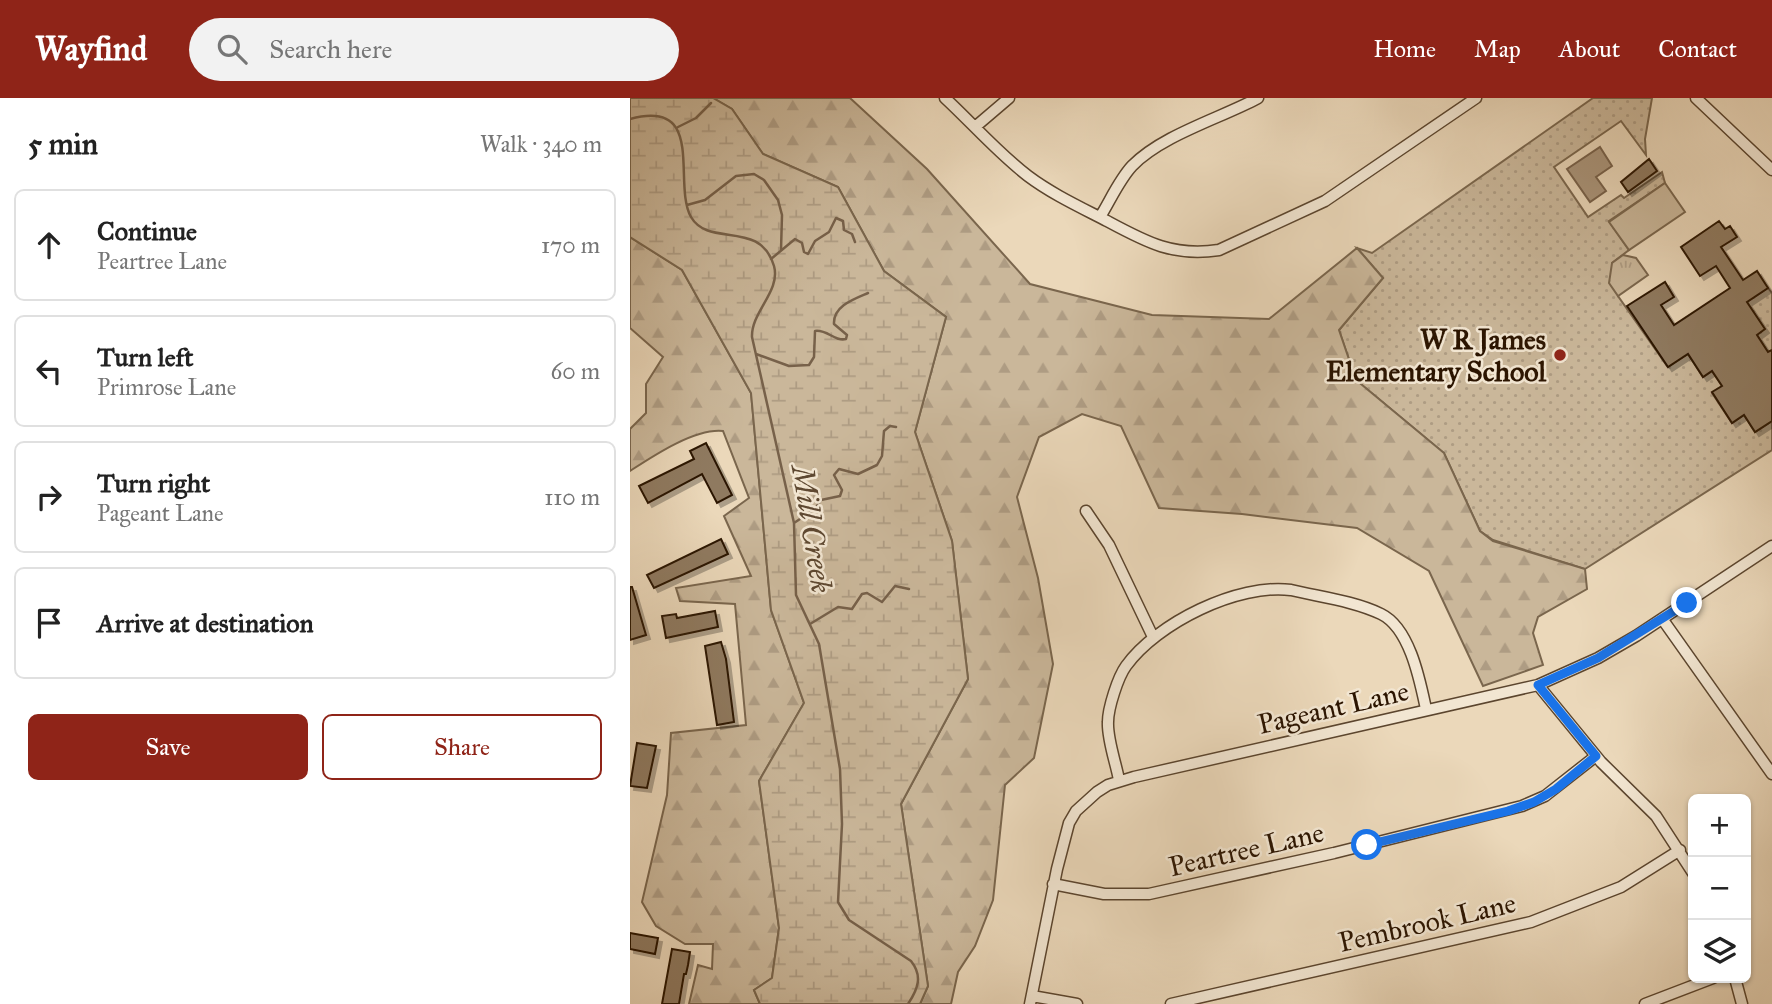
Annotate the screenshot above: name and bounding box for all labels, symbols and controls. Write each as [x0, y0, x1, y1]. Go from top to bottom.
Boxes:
search box [189, 18, 679, 81]
text: Wayfind [35, 29, 147, 69]
icon: search [213, 30, 251, 68]
text: Search here [269, 33, 392, 65]
text: Home [1373, 34, 1436, 64]
text: Map [1474, 34, 1521, 64]
text: About [1559, 34, 1620, 64]
text: Contact [1658, 34, 1737, 64]
text: 5 min [28, 126, 98, 162]
text: Walk · 340 m [480, 130, 602, 158]
text: Continue [97, 215, 197, 247]
icon: ahead [30, 226, 68, 264]
text: 170 m [541, 231, 600, 259]
text: Peartree Lane [97, 247, 227, 275]
place label: W R James Elementary School [1326, 322, 1546, 389]
text: Turn left [97, 341, 193, 373]
marker: W R James Elementary School [1552, 347, 1568, 363]
icon: left [30, 352, 68, 390]
text: 60 m [551, 357, 600, 385]
text: Primrose Lane [97, 373, 236, 401]
water label: Mill Creek [784, 460, 840, 595]
text: Turn right [97, 467, 210, 499]
icon: right [30, 478, 68, 516]
text: 110 m [544, 483, 600, 511]
text: Pageant Lane [97, 499, 224, 527]
route end [1671, 587, 1702, 618]
icon: arrive [30, 604, 68, 642]
text: Arrive at destination [97, 607, 314, 639]
street label: Pageant Lane [1254, 673, 1412, 742]
button: Save [28, 714, 308, 780]
button: Share [322, 714, 602, 780]
map controls [1688, 794, 1751, 983]
button: + [1688, 794, 1751, 857]
street label: Peartree Lane [1165, 815, 1327, 884]
route start [1351, 829, 1382, 860]
button: − [1688, 857, 1751, 920]
street label: Pembrook Lane [1335, 885, 1519, 960]
button: layers [1688, 920, 1751, 983]

